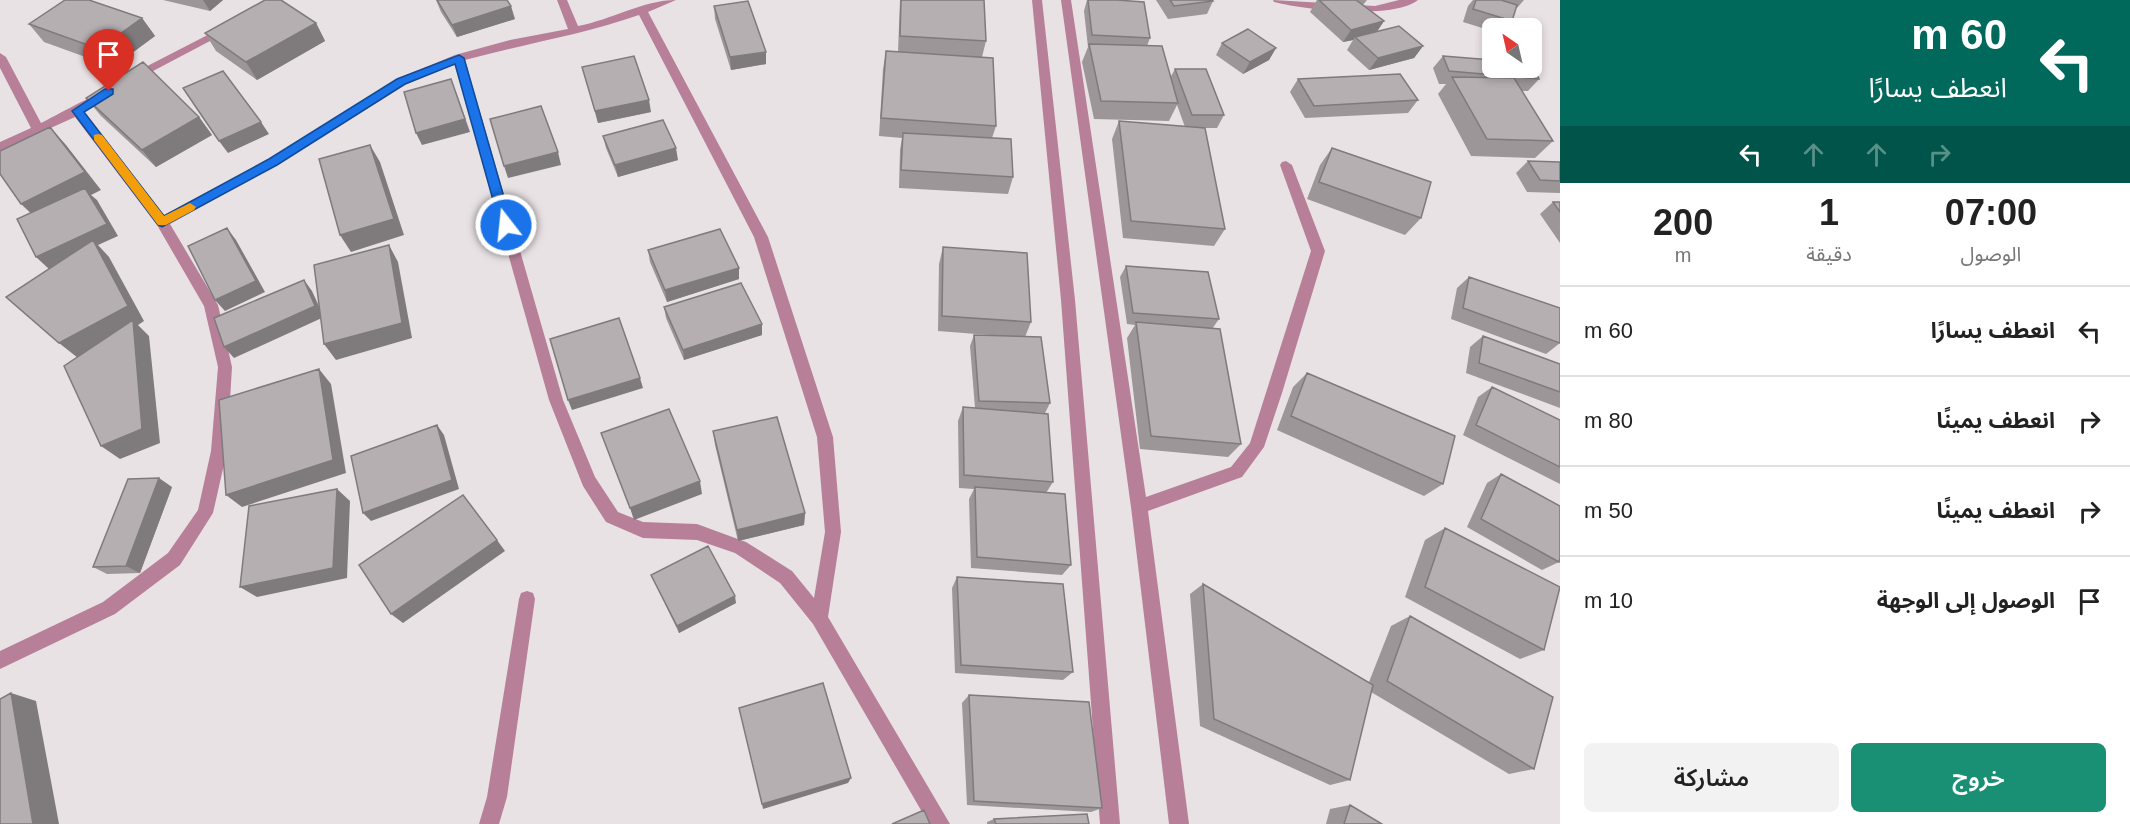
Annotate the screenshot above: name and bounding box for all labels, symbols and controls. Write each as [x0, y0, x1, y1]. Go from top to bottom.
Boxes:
text: 60 m [1911, 11, 2007, 58]
north arrow [1482, 18, 1542, 78]
map controls [1482, 18, 1542, 78]
icon: left [2028, 24, 2106, 102]
pin [83, 29, 134, 91]
icon: arrive [92, 38, 125, 71]
text: انعطف يسارًا [1868, 73, 2007, 103]
icon: left [1734, 138, 1767, 171]
icon: ahead [1797, 138, 1830, 171]
icon: ahead [1860, 138, 1893, 171]
icon: right [1923, 138, 1956, 171]
text: 1 [1819, 192, 1839, 233]
text: 07:00 [1945, 192, 2037, 233]
position arrow [474, 193, 538, 257]
text: 200 [1653, 202, 1713, 243]
text: دقيقة [1806, 243, 1852, 265]
text: الوصول [1960, 243, 2021, 265]
text: m [1675, 244, 1691, 266]
icon: left [2073, 315, 2106, 348]
text: 60 m [1584, 318, 1633, 343]
text: انعطف يسارًا [1931, 318, 2055, 343]
icon: right [2073, 405, 2106, 438]
text: 80 m [1584, 408, 1633, 433]
text: انعطف يمينًا [1936, 408, 2055, 433]
icon: right [2073, 495, 2106, 528]
text: 50 m [1584, 498, 1633, 523]
text: انعطف يمينًا [1936, 498, 2055, 523]
icon: arrive [2073, 585, 2106, 618]
text: 10 m [1584, 588, 1633, 613]
text: الوصول إلى الوجهة [1877, 588, 2055, 613]
button: مشاركة [1584, 743, 1839, 812]
button: خروج [1851, 743, 2106, 812]

